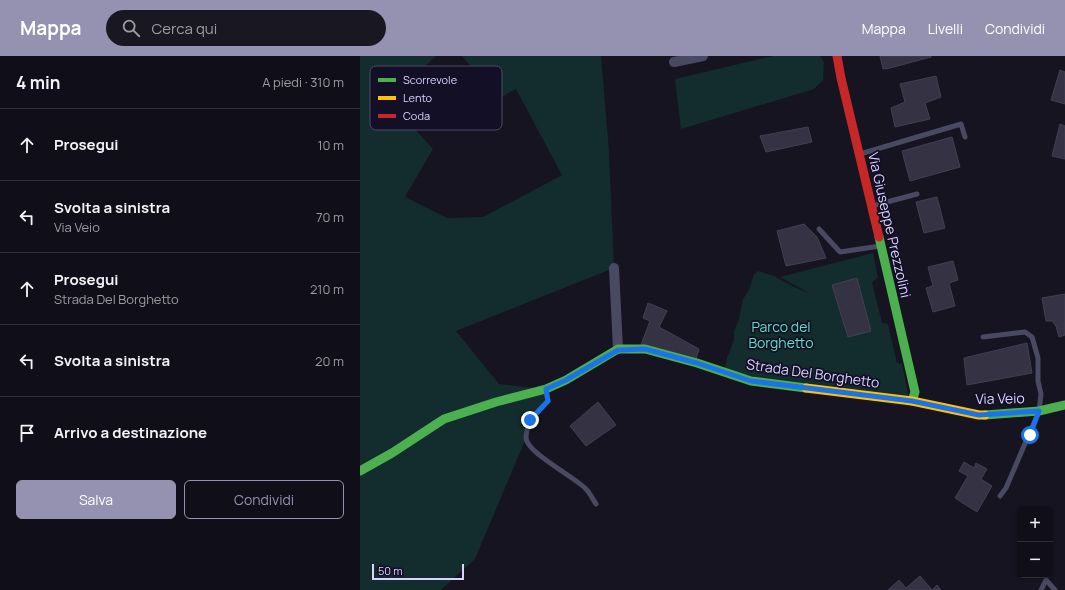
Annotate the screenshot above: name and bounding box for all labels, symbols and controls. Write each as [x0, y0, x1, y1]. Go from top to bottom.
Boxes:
search box [106, 10, 386, 46]
text: Mappa [20, 15, 82, 41]
icon: search [120, 17, 142, 39]
text: Cerca qui [152, 18, 217, 39]
text: Mappa [862, 19, 906, 38]
text: Livelli [928, 19, 963, 38]
text: Condividi [985, 19, 1045, 38]
legend [370, 66, 502, 130]
text: 4 min [16, 71, 60, 94]
text: Scorrevole [403, 72, 458, 87]
text: A piedi · 310 m [262, 73, 344, 91]
text: Lento [403, 90, 433, 105]
text: Coda [403, 108, 430, 123]
icon: ahead [16, 134, 38, 156]
text: Prosegui [54, 134, 118, 155]
text: 10 m [317, 136, 344, 154]
street label: Via Giuseppe Prezzolini [864, 150, 916, 300]
text: Svolta a sinistra [54, 197, 170, 218]
icon: left [16, 206, 38, 228]
text: 70 m [316, 208, 344, 226]
text: Via Veio [54, 218, 100, 236]
text: Prosegui [54, 269, 118, 290]
icon: ahead [16, 278, 38, 300]
text: 210 m [310, 280, 344, 298]
text: Strada Del Borghetto [54, 290, 179, 308]
park label: Parco del Borghetto [748, 317, 814, 352]
icon: left [16, 350, 38, 372]
text: Svolta a sinistra [54, 350, 170, 371]
text: 20 m [315, 352, 344, 370]
street label: Strada Del Borghetto [745, 354, 881, 392]
street label: Via Veio [975, 388, 1025, 408]
route end [521, 411, 539, 429]
icon: arrive [16, 422, 38, 444]
text: Arrivo a destinazione [54, 422, 207, 443]
route start [1021, 426, 1039, 444]
button: Salva [16, 480, 176, 519]
button: Condividi [184, 480, 344, 519]
map controls [1017, 506, 1053, 578]
button: + [1017, 506, 1053, 542]
button: − [1017, 542, 1053, 578]
scale bar [372, 562, 464, 581]
text: 50 m [378, 563, 403, 578]

